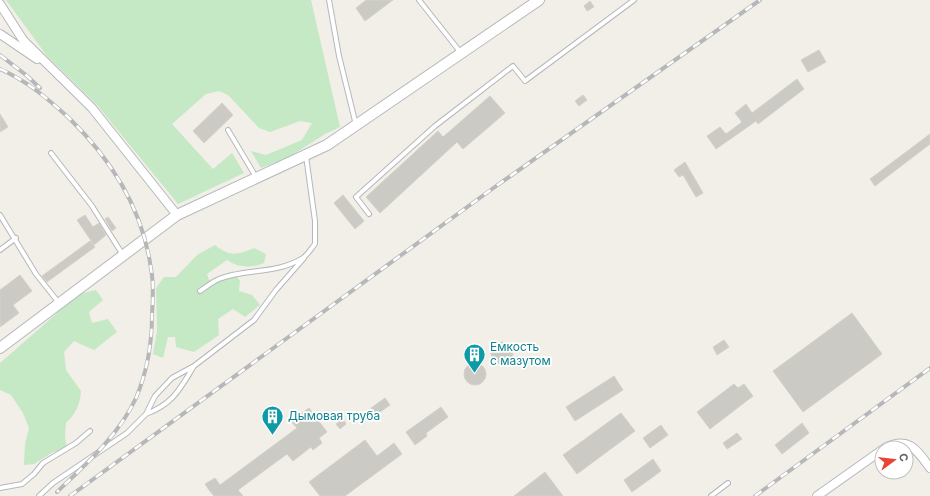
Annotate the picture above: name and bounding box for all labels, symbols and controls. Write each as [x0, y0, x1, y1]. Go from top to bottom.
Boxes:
place label: Емкость с мазутом [490, 339, 551, 368]
building icon: Емкость с мазутом [462, 341, 488, 374]
building icon: Дымовая труба [260, 403, 286, 436]
place label: Дымовая труба [288, 408, 380, 423]
north arrow [874, 440, 914, 480]
text: С [896, 452, 911, 463]

